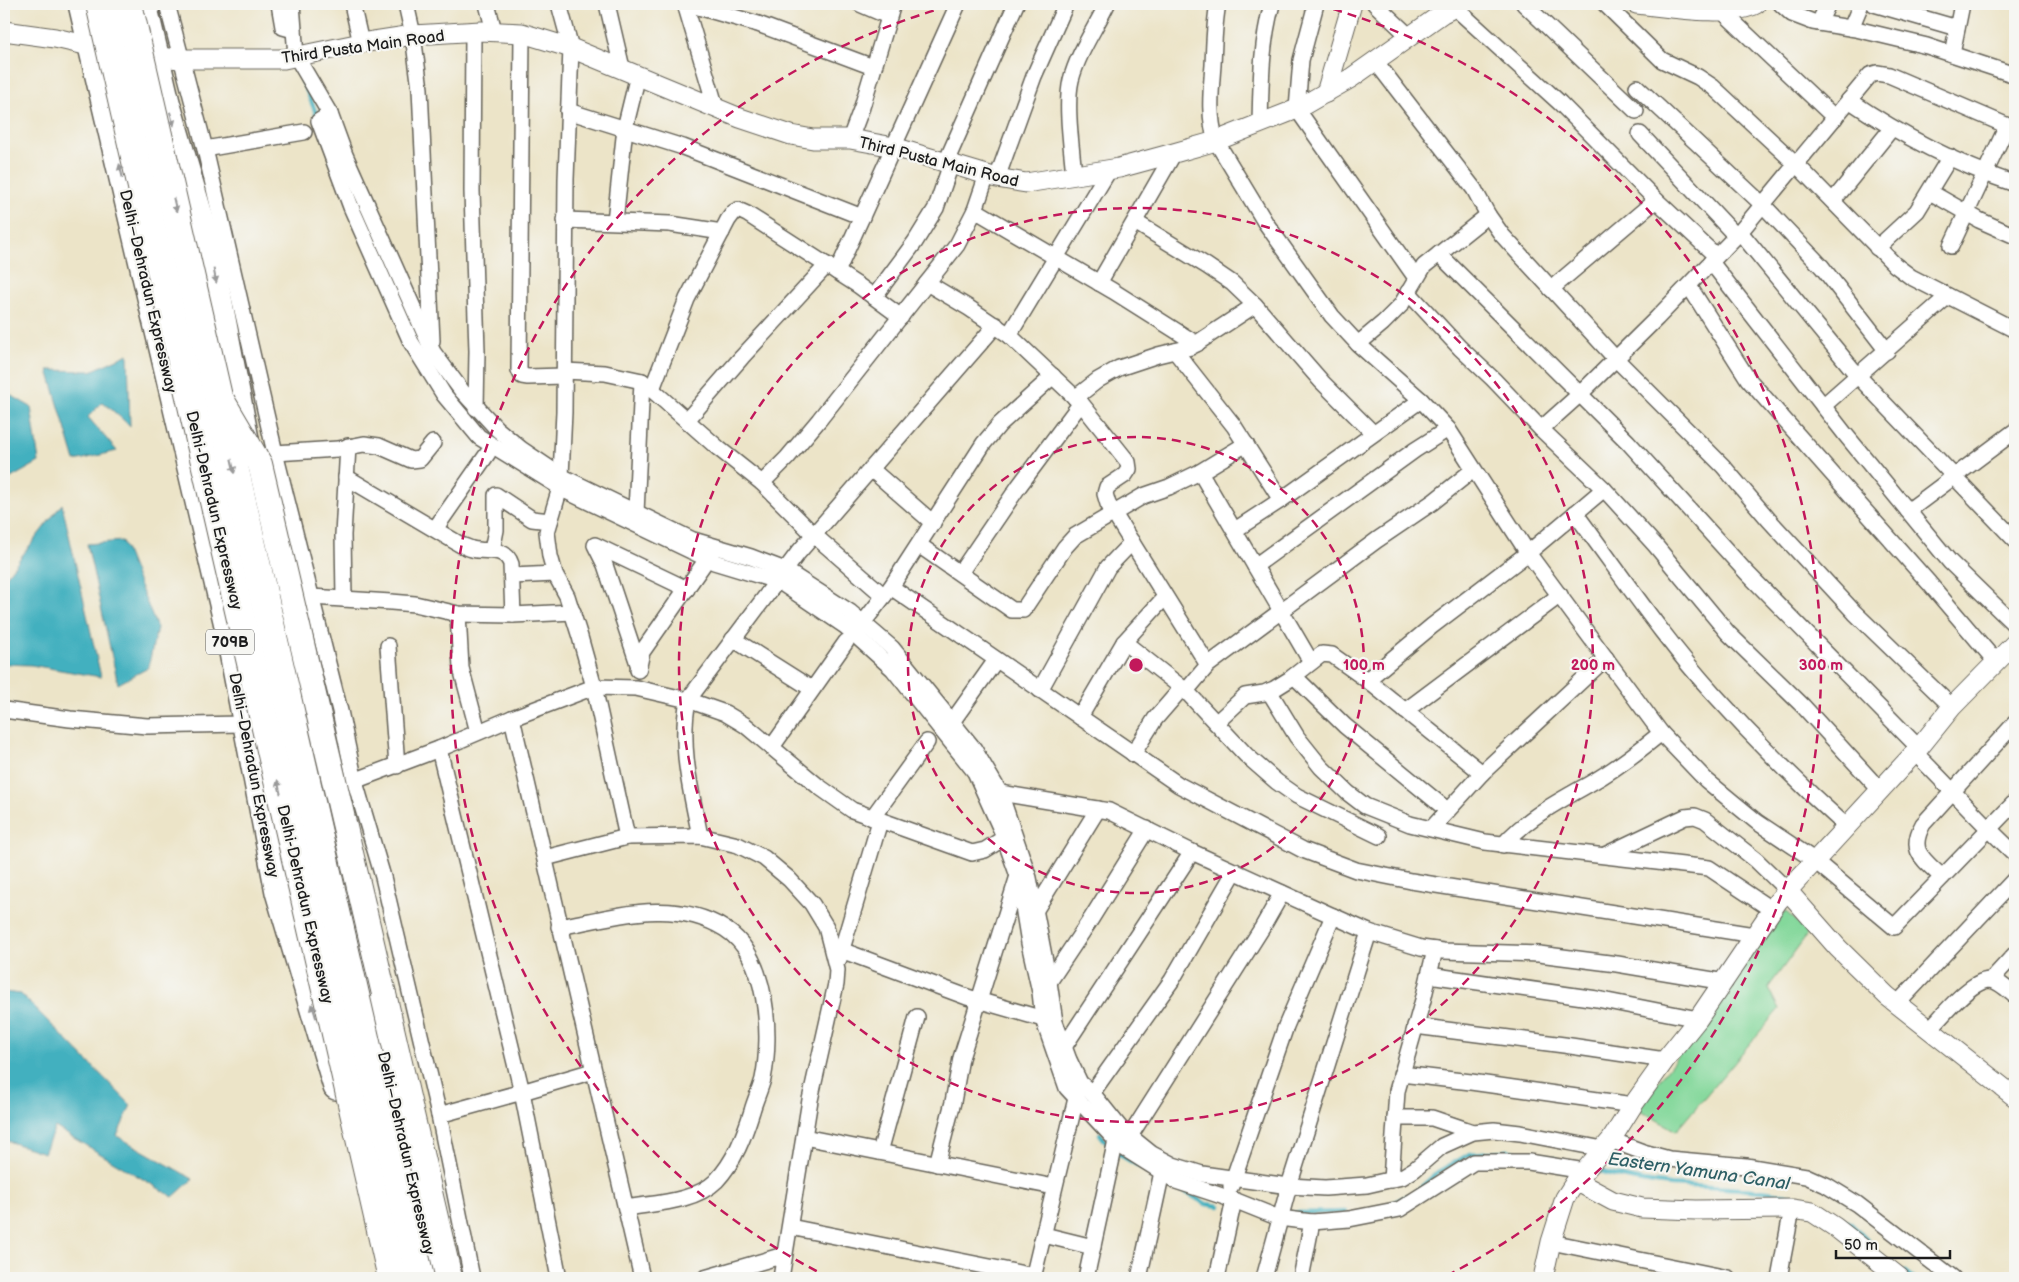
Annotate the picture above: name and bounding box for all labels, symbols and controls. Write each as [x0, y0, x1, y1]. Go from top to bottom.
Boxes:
street label: Third Pusta Main Road [281, 27, 446, 68]
one-way arrow [168, 112, 176, 127]
street label: Third Pusta Main Road [857, 133, 1021, 192]
one-way arrow [117, 164, 125, 179]
street label: Delhi–Dehradun Expressway [115, 188, 180, 396]
one-way arrow [171, 197, 179, 212]
one-way arrow [211, 268, 219, 284]
street label: Delhi-Dehradun Expressway [181, 409, 246, 612]
one-way arrow [229, 458, 237, 473]
road number: 709B [206, 630, 254, 654]
centre of rings [1127, 656, 1145, 674]
text: 100 m [1343, 656, 1385, 675]
text: 200 m [1571, 656, 1615, 675]
text: 300 m [1799, 656, 1843, 675]
street label: Delhi–Dehradun Expressway [224, 671, 283, 880]
one-way arrow [275, 780, 283, 795]
street label: Delhi-Dehradun Expressway [272, 803, 337, 1006]
one-way arrow [309, 1004, 317, 1019]
street label: Delhi–Dehradun Expressway [373, 1050, 438, 1258]
water label: Eastern Yamuna Canal [1607, 1148, 1792, 1195]
scale bar [1836, 1227, 1950, 1259]
text: 50 m [1844, 1236, 1878, 1255]

